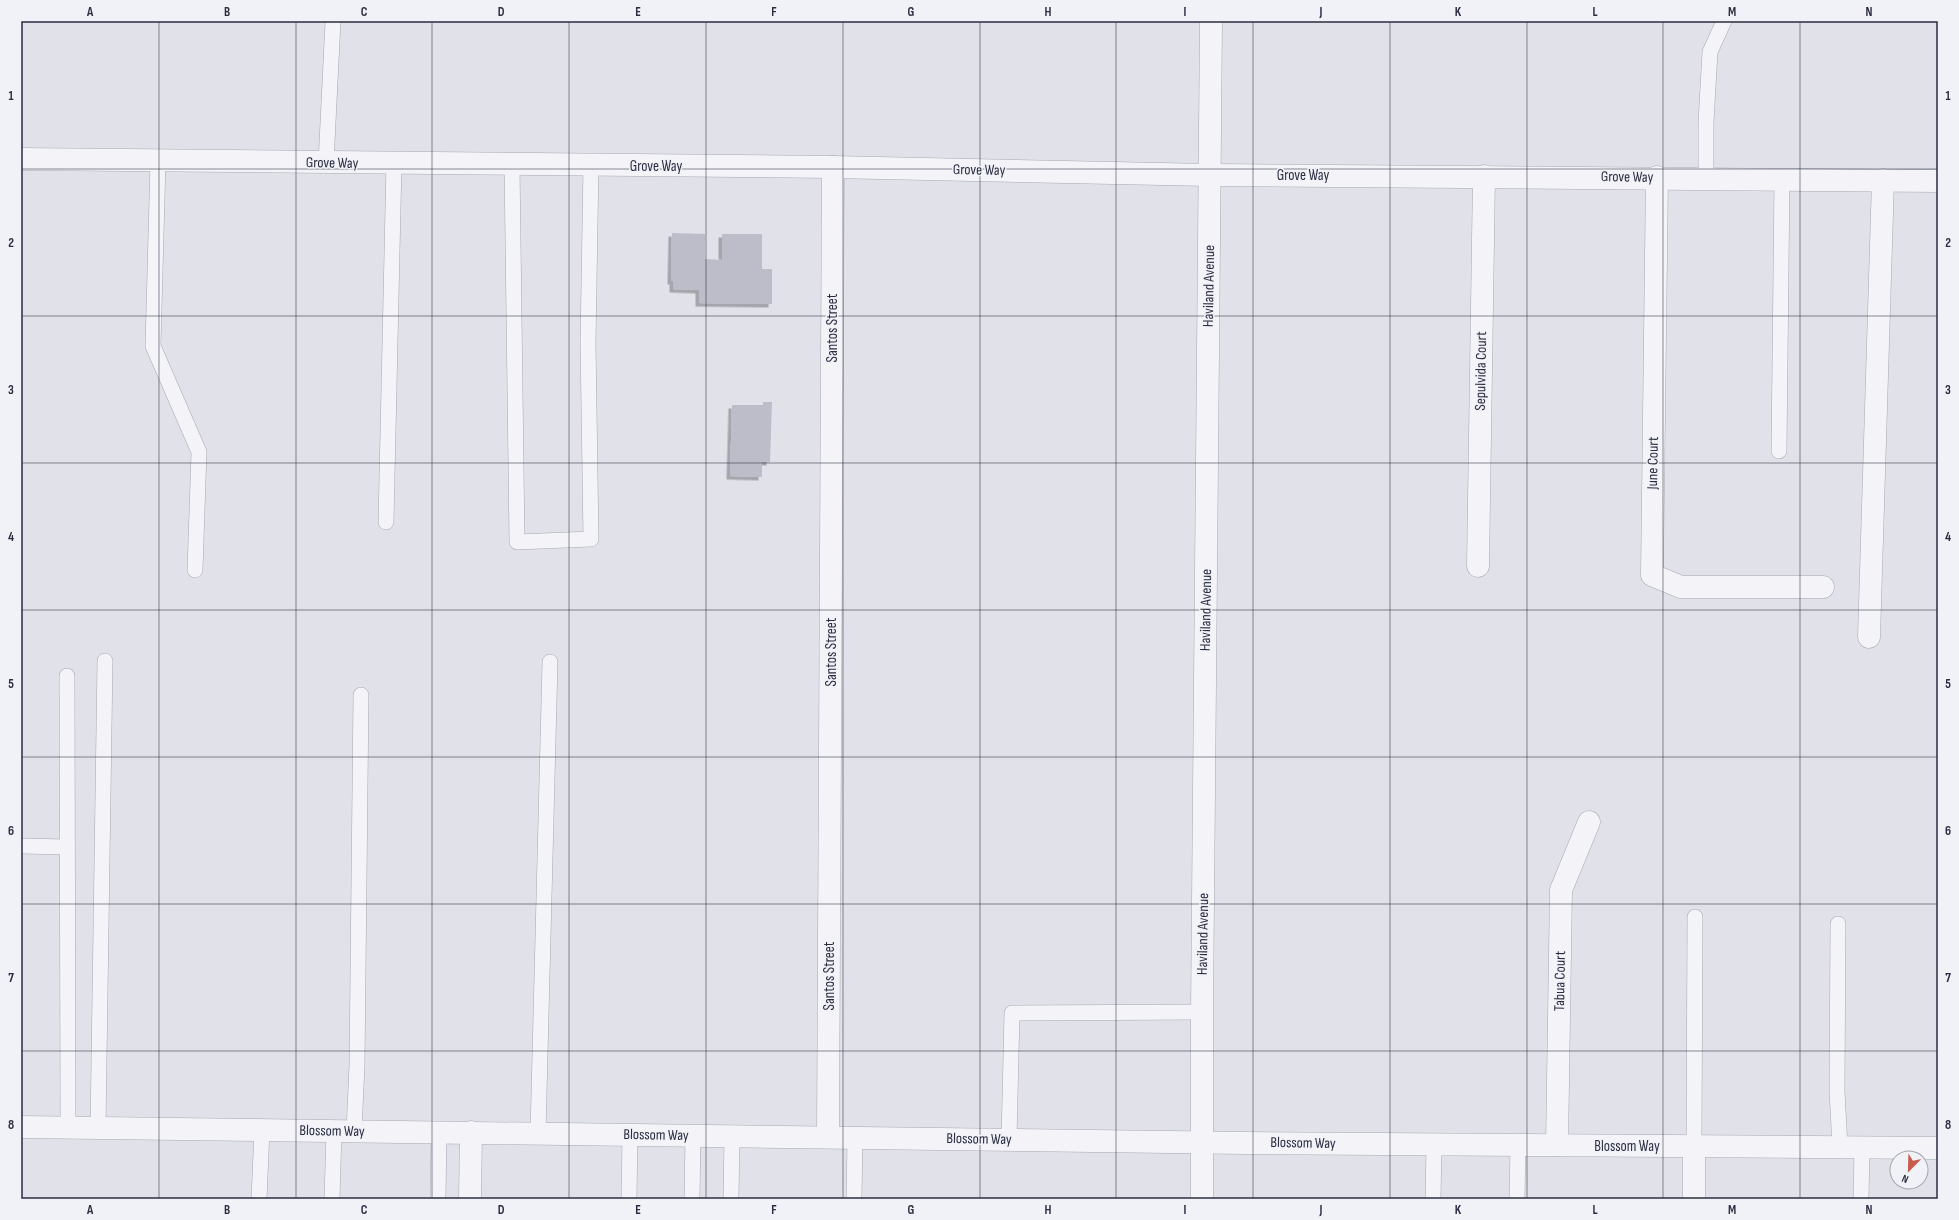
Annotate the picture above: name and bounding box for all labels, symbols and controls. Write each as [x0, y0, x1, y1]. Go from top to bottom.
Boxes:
text: A [86, 4, 94, 20]
text: B [224, 4, 230, 20]
text: C [361, 4, 368, 20]
text: D [498, 4, 505, 20]
text: E [635, 4, 641, 20]
text: F [771, 4, 777, 20]
text: G [908, 4, 915, 20]
text: H [1045, 4, 1052, 20]
text: I [1184, 4, 1187, 20]
text: J [1319, 4, 1323, 20]
text: K [1455, 4, 1462, 20]
text: L [1592, 4, 1598, 20]
text: M [1728, 4, 1736, 20]
text: N [1866, 4, 1873, 20]
text: 1 [8, 88, 14, 104]
text: 1 [1945, 88, 1951, 104]
street label: Grove Way [306, 153, 359, 173]
street label: Grove Way [630, 157, 683, 176]
street label: Grove Way [953, 160, 1006, 180]
street label: Grove Way [1277, 166, 1330, 185]
street label: Grove Way [1601, 167, 1654, 187]
text: 2 [8, 235, 14, 251]
text: 2 [1945, 235, 1951, 251]
street label: Haviland Avenue [1199, 245, 1219, 327]
street label: Santos Street [823, 293, 842, 362]
street label: Sepulvida Court [1471, 331, 1491, 411]
text: 3 [8, 382, 14, 398]
text: 3 [1945, 382, 1951, 398]
street label: June Court [1643, 436, 1663, 491]
text: 4 [8, 529, 14, 545]
text: 4 [1945, 529, 1951, 545]
street label: Haviland Avenue [1196, 569, 1216, 651]
street label: Santos Street [822, 617, 841, 686]
text: 5 [8, 676, 14, 692]
text: 5 [1945, 676, 1951, 692]
text: 6 [8, 823, 14, 839]
text: 6 [1945, 823, 1951, 839]
street label: Haviland Avenue [1193, 893, 1213, 975]
street label: Santos Street [820, 941, 839, 1010]
street label: Tabua Court [1550, 950, 1570, 1011]
text: 7 [8, 970, 14, 986]
text: 7 [1945, 970, 1951, 986]
text: 8 [8, 1117, 14, 1133]
text: 8 [1945, 1117, 1951, 1133]
street label: Blossom Way [299, 1121, 365, 1141]
street label: Blossom Way [623, 1125, 689, 1145]
street label: Blossom Way [946, 1129, 1012, 1149]
street label: Blossom Way [1270, 1133, 1336, 1153]
street label: Blossom Way [1594, 1137, 1660, 1156]
north arrow [1889, 1150, 1929, 1190]
text: N [1900, 1172, 1911, 1186]
text: A [86, 1202, 94, 1218]
text: B [224, 1202, 230, 1218]
text: C [361, 1202, 368, 1218]
text: D [498, 1202, 505, 1218]
text: E [635, 1202, 641, 1218]
text: F [771, 1202, 777, 1218]
text: G [908, 1202, 915, 1218]
text: H [1045, 1202, 1052, 1218]
text: I [1184, 1202, 1187, 1218]
text: J [1319, 1202, 1323, 1218]
text: K [1455, 1202, 1462, 1218]
text: L [1592, 1202, 1598, 1218]
text: M [1728, 1202, 1736, 1218]
text: N [1866, 1202, 1873, 1218]

